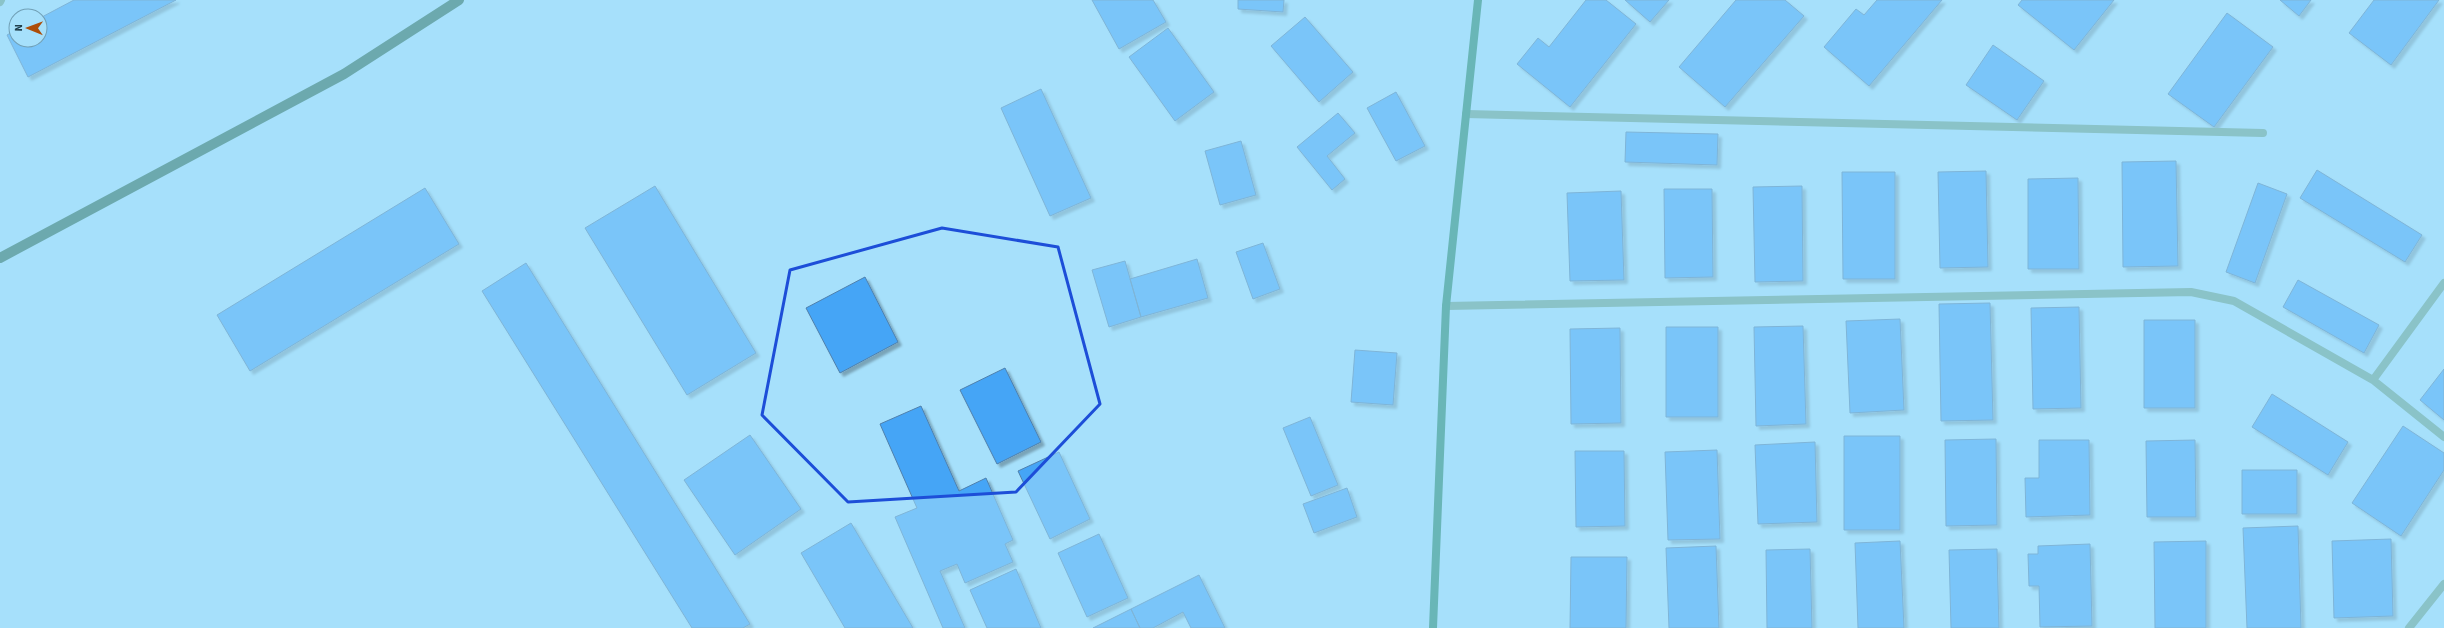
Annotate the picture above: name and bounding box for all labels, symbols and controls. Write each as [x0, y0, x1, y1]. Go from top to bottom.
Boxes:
north arrow [8, 8, 48, 48]
text: N [11, 24, 26, 32]

